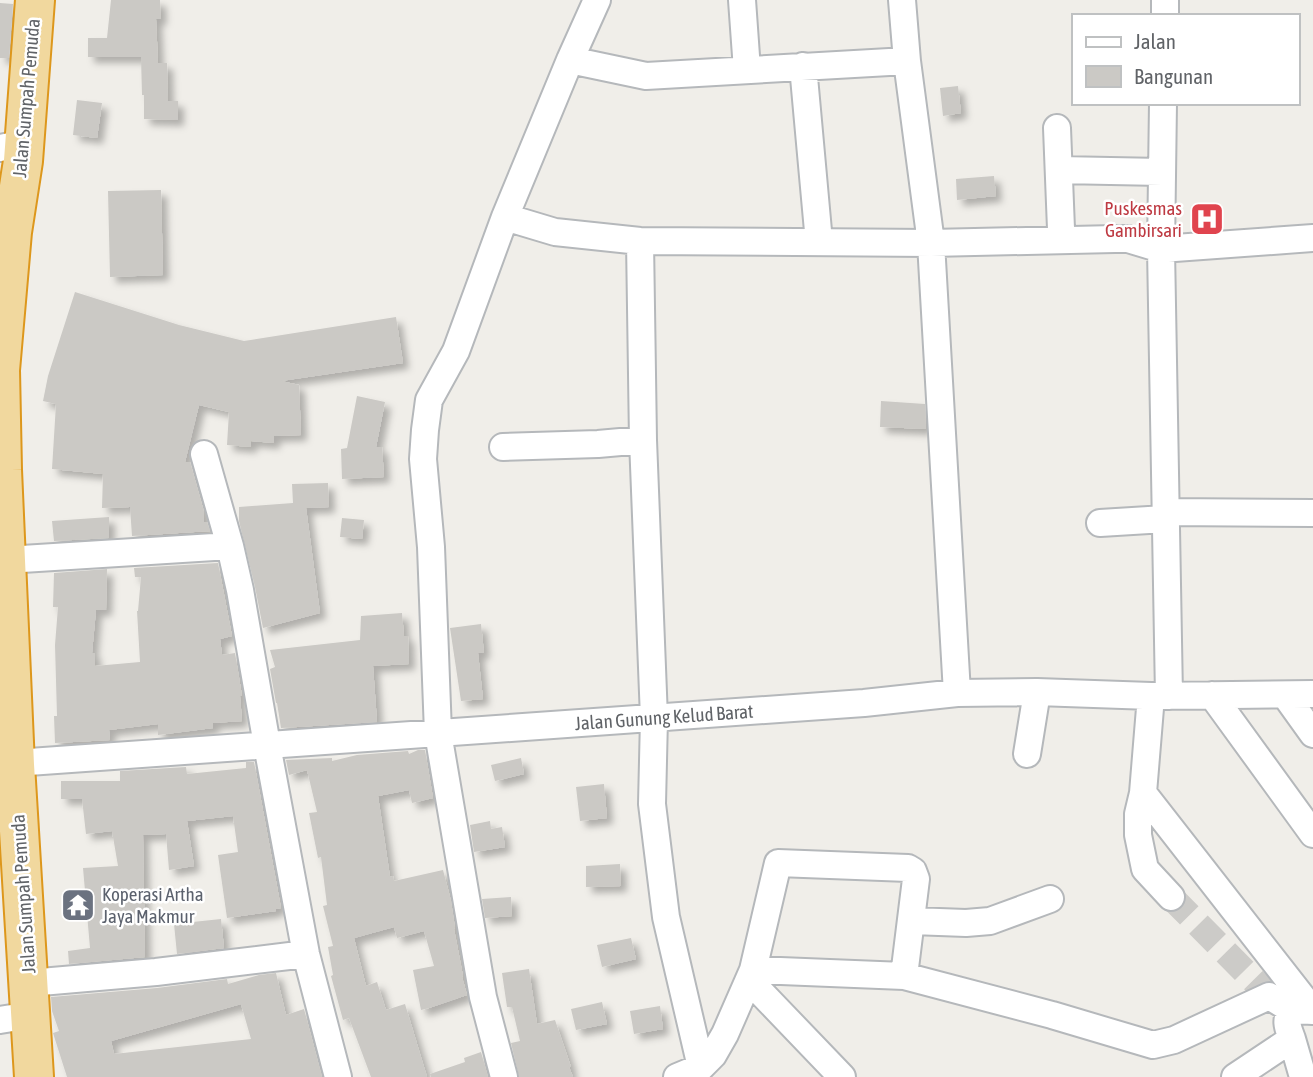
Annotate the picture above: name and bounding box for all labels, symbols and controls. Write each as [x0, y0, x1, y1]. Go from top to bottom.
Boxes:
legend [1072, 14, 1299, 105]
street label: Jalan Sumpah Pemuda [8, 18, 44, 178]
text: Jalan [1134, 29, 1176, 53]
text: Bangunan [1134, 64, 1213, 88]
place label: Puskesmas Gambirsari [1104, 197, 1182, 241]
hospital icon: Puskesmas Gambirsari [1188, 200, 1226, 238]
street label: Jalan Gunung Kelud Barat [574, 700, 754, 734]
street label: Jalan Sumpah Pemuda [6, 814, 40, 974]
place label: Koperasi Artha Jaya Makmur [102, 883, 203, 927]
temple icon: Koperasi Artha Jaya Makmur [59, 886, 97, 924]

